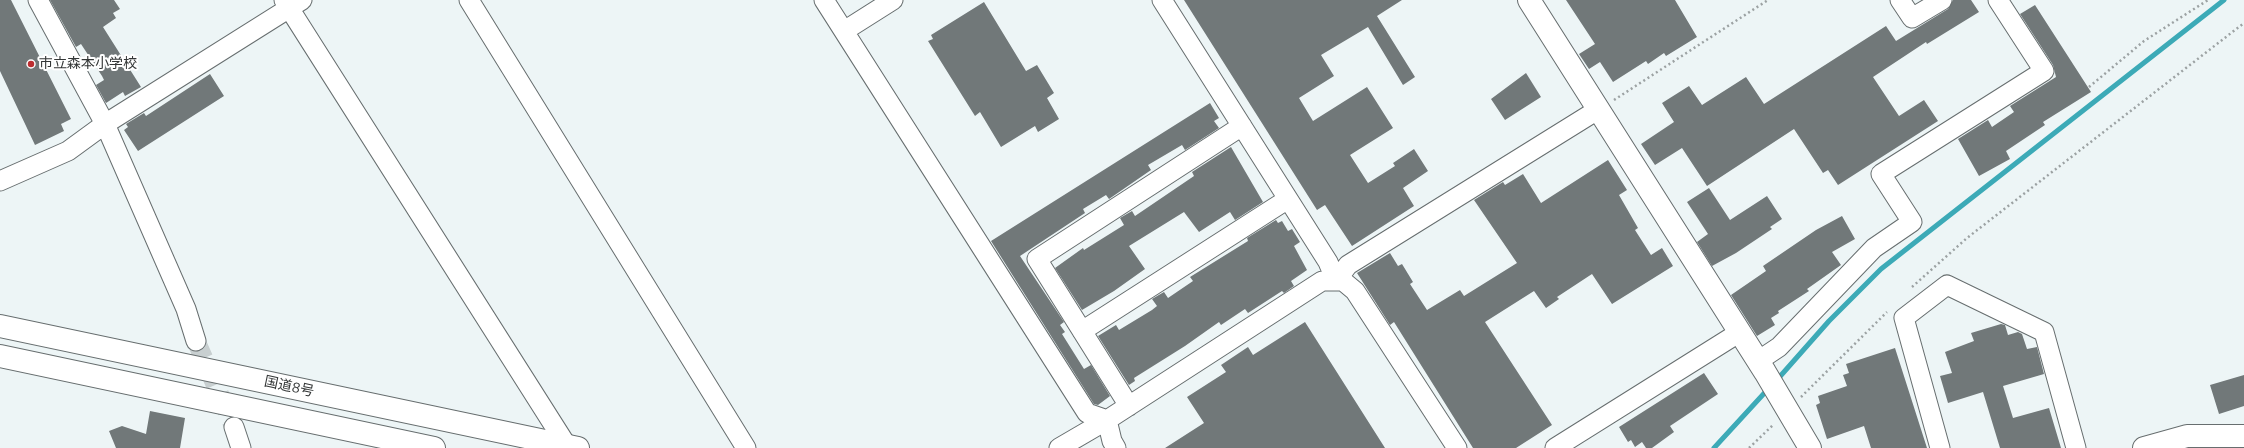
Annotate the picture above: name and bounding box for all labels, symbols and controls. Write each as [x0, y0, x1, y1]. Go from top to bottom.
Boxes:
place label: 市立森本小学校 [39, 56, 137, 72]
marker: 市立森本小学校 [26, 59, 36, 69]
street label: 国道8号 [263, 374, 315, 400]

